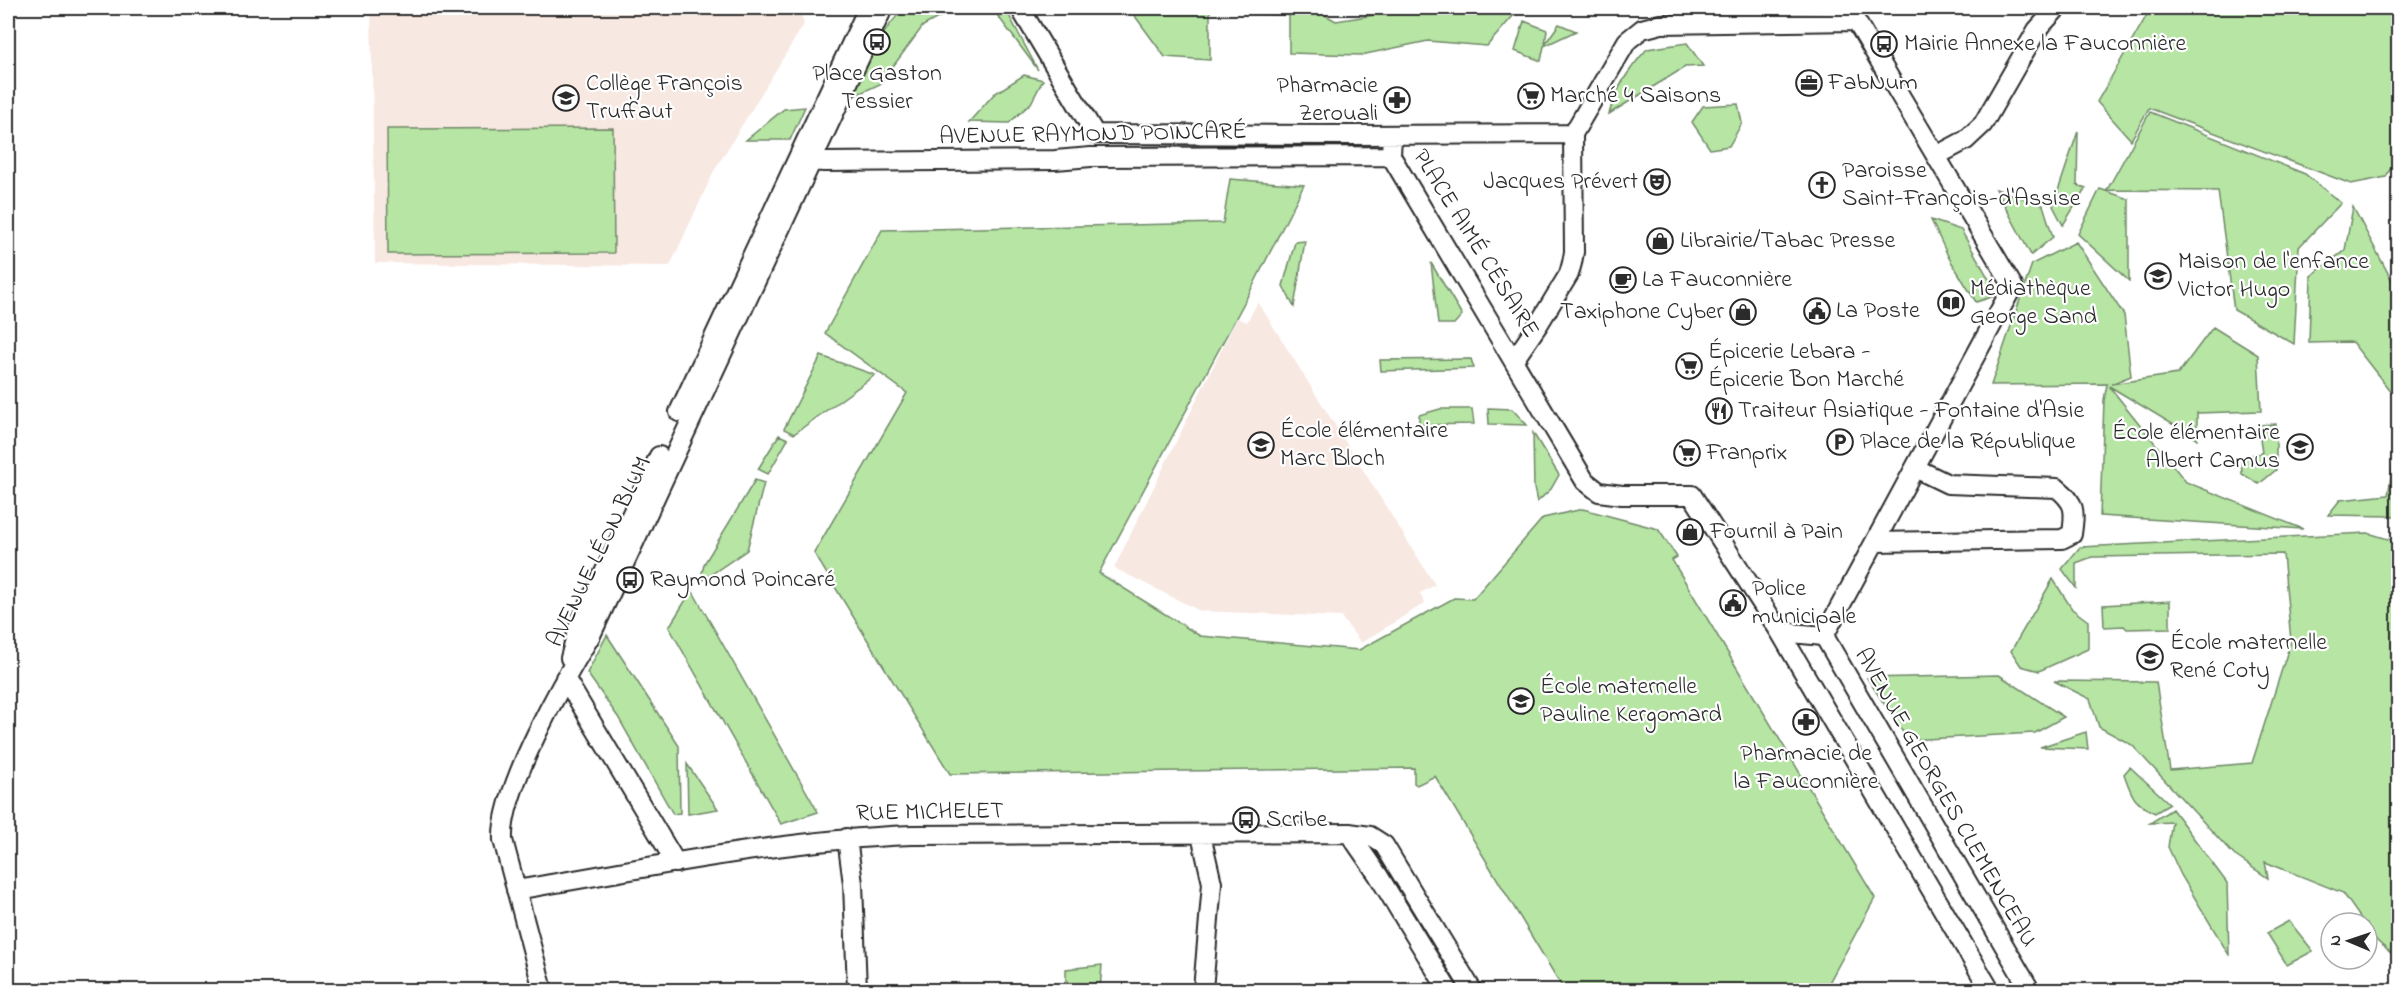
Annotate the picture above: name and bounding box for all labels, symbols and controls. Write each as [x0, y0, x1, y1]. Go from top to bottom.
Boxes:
bus stop icon: Place Gaston Tessier [862, 27, 892, 57]
place label: Mairie Annexe la Fauconnière [1904, 27, 2187, 62]
bus stop icon: Mairie Annexe la Fauconnière [1869, 29, 1899, 59]
place label: Place Gaston Tessier [812, 57, 942, 120]
place label: FabNum [1827, 66, 1918, 101]
place label: Collège François Truffaut [586, 67, 743, 130]
office icon: FabNum [1794, 68, 1824, 98]
place label: Pharmacie Zerouali [1276, 69, 1378, 132]
place label: Marché 4 Saisons [1550, 79, 1721, 114]
supermarket icon: Marché 4 Saisons [1516, 81, 1546, 111]
school or university icon: Collège François Truffaut [551, 83, 581, 113]
pharmacy icon: Pharmacie Zerouali [1382, 85, 1412, 115]
street label: AVENUE RAYMOND POINCARÉ [939, 115, 1247, 155]
street label: PLACE AIMÉ CÉSAIRE [1403, 143, 1547, 345]
place label: Paroisse Saint-François-d'Assise [1842, 154, 2081, 217]
place label: Jacques Prévert [1483, 165, 1638, 200]
theatre icon: Jacques Prévert [1642, 167, 1672, 197]
church icon: Paroisse Saint-François-d'Assise [1807, 170, 1837, 200]
place label: Librairie/Tabac Presse [1680, 224, 1896, 259]
shop icon: Librairie/Tabac Presse [1645, 226, 1675, 256]
place label: Maison de l'enfance Victor Hugo [2177, 245, 2369, 308]
school or university icon: Maison de l'enfance Victor Hugo [2143, 261, 2173, 291]
place label: La Fauconnière [1642, 263, 1792, 298]
cafe icon: La Fauconnière [1608, 265, 1638, 295]
place label: Médiathèque George Sand [1970, 272, 2097, 335]
library icon: Médiathèque George Sand [1936, 288, 1966, 318]
place label: La Poste [1836, 294, 1920, 329]
place label: Taxiphone Cyber [1560, 295, 1725, 331]
public building icon: La Poste [1802, 296, 1832, 326]
shop icon: Taxiphone Cyber [1728, 297, 1758, 327]
place label: Épicerie Lebara - Épicerie Bon Marché [1708, 335, 1904, 398]
supermarket icon: Épicerie Lebara - Épicerie Bon Marché [1674, 351, 1704, 381]
place label: Traiteur Asiatique - Fontaine d'Asie [1738, 394, 2084, 429]
restaurant icon: Traiteur Asiatique - Fontaine d'Asie [1704, 396, 1734, 426]
place label: École élémentaire Marc Bloch [1280, 414, 1448, 477]
place label: École élémentaire Albert Camus [2112, 416, 2280, 479]
place label: Place de la République [1860, 425, 2076, 460]
parking icon: Place de la République [1825, 427, 1855, 457]
school or university icon: École élémentaire Marc Bloch [1246, 430, 1276, 460]
school or university icon: École élémentaire Albert Camus [2285, 432, 2315, 462]
place label: Franprix [1705, 436, 1787, 471]
supermarket icon: Franprix [1672, 438, 1702, 468]
street label: AVENUE LÉON BLUM [539, 451, 661, 653]
place label: Fournil à Pain [1709, 515, 1843, 550]
shop icon: Fournil à Pain [1675, 517, 1705, 547]
place label: Raymond Poincaré [650, 563, 835, 599]
bus stop icon: Raymond Poincaré [615, 565, 645, 595]
place label: Police municipale [1752, 572, 1856, 635]
public building icon: Police municipale [1718, 588, 1748, 618]
place label: École maternelle René Coty [2170, 626, 2327, 690]
street label: AVENUE GEORGES CLEMENCEAU [1845, 642, 2045, 954]
school or university icon: École maternelle René Coty [2135, 642, 2165, 672]
place label: École maternelle Pauline Kergomard [1540, 670, 1722, 733]
school or university icon: École maternelle Pauline Kergomard [1506, 686, 1536, 716]
pharmacy icon: Pharmacie de la Fauconnière [1791, 707, 1821, 737]
place label: Pharmacie de la Fauconnière [1733, 737, 1879, 800]
street label: RUE MICHELET [856, 794, 1005, 832]
place label: Scribe [1266, 803, 1327, 838]
bus stop icon: Scribe [1231, 805, 1261, 835]
north arrow [2319, 911, 2379, 971]
text: N [2324, 935, 2348, 946]

